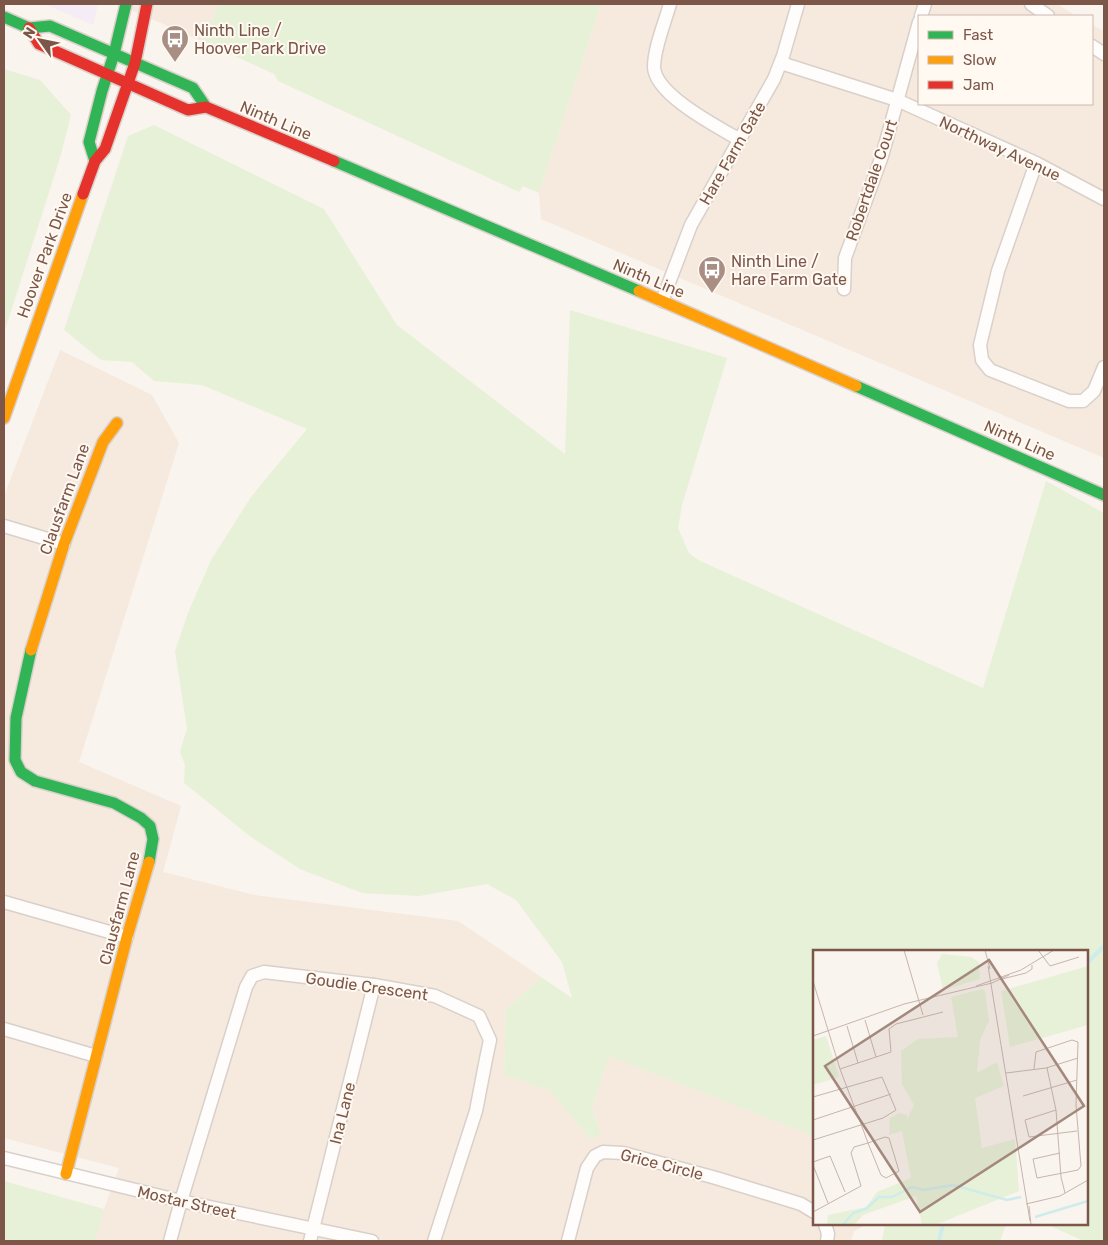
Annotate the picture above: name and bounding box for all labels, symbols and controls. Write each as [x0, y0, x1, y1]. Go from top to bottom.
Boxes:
north arrow [15, 15, 65, 65]
legend [918, 15, 1093, 105]
place label: Ninth Line / Hoover Park Drive [194, 21, 326, 58]
text: N [20, 24, 39, 42]
bus stop icon: Ninth Line / Hoover Park Drive [160, 24, 190, 63]
text: Fast [963, 26, 993, 44]
text: Slow [963, 51, 996, 69]
text: Jam [963, 76, 994, 94]
street label: Ninth Line [237, 97, 315, 144]
street label: Hare Farm Gate [695, 98, 770, 208]
street label: Northway Avenue [936, 112, 1063, 185]
street label: Robertdale Court [842, 117, 901, 243]
street label: Hoover Park Drive [13, 190, 76, 321]
place label: Ninth Line / Hare Farm Gate [731, 252, 847, 289]
street label: Ninth Line [610, 255, 688, 302]
bus stop icon: Ninth Line / Hare Farm Gate [697, 255, 727, 294]
street label: Ninth Line [981, 416, 1058, 465]
street label: Clausfarm Lane [36, 441, 93, 557]
street label: Clausfarm Lane [95, 849, 144, 967]
inset map [813, 950, 1088, 1225]
street label: Goudie Crescent [305, 969, 429, 1004]
street label: Ina Lane [326, 1080, 359, 1146]
street label: Grice Circle [618, 1145, 705, 1184]
street label: Mostar Street [136, 1182, 238, 1223]

